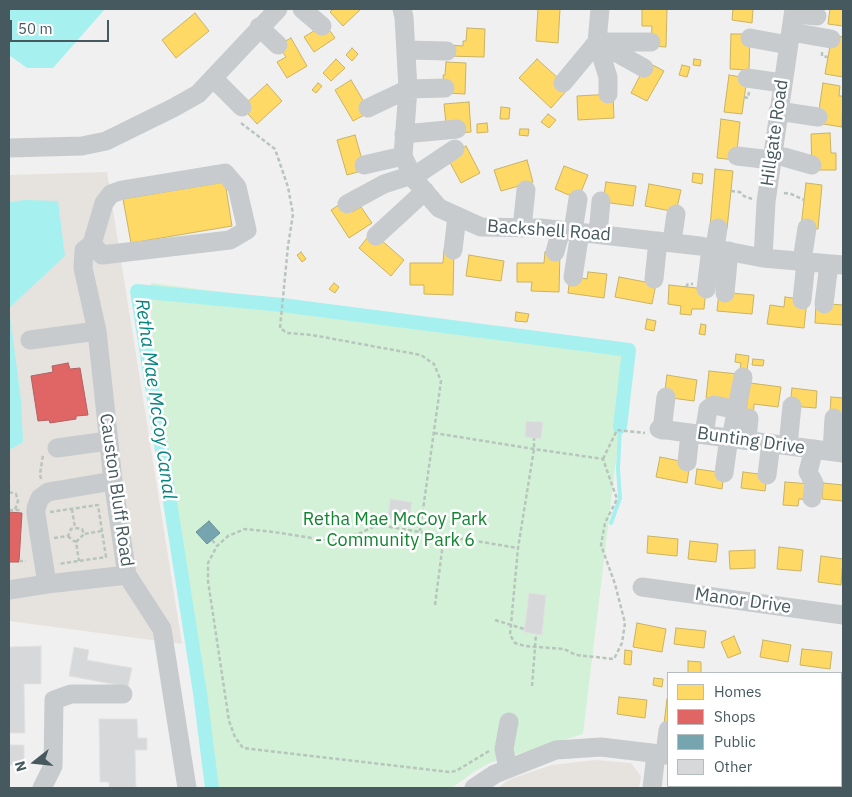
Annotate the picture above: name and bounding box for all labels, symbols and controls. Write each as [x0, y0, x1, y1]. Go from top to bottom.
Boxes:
scale bar [12, 10, 111, 42]
text: 50 m [18, 19, 53, 38]
street label: Hillgate Road [757, 78, 793, 188]
street label: Backshell Road [486, 216, 612, 246]
water label: Retha Mae McCoy Canal [130, 297, 180, 501]
street label: Causton Bluff Road [95, 412, 137, 568]
street label: Bunting Drive [696, 423, 806, 459]
park label: Retha Mae McCoy Park - Community Park 6 [303, 509, 487, 552]
street label: Manor Drive [693, 584, 793, 618]
legend [667, 672, 842, 787]
text: Homes [714, 682, 762, 701]
text: Shops [714, 707, 756, 726]
text: Public [714, 732, 756, 751]
north arrow [10, 737, 60, 787]
text: Other [714, 757, 752, 776]
text: N [11, 759, 31, 773]

